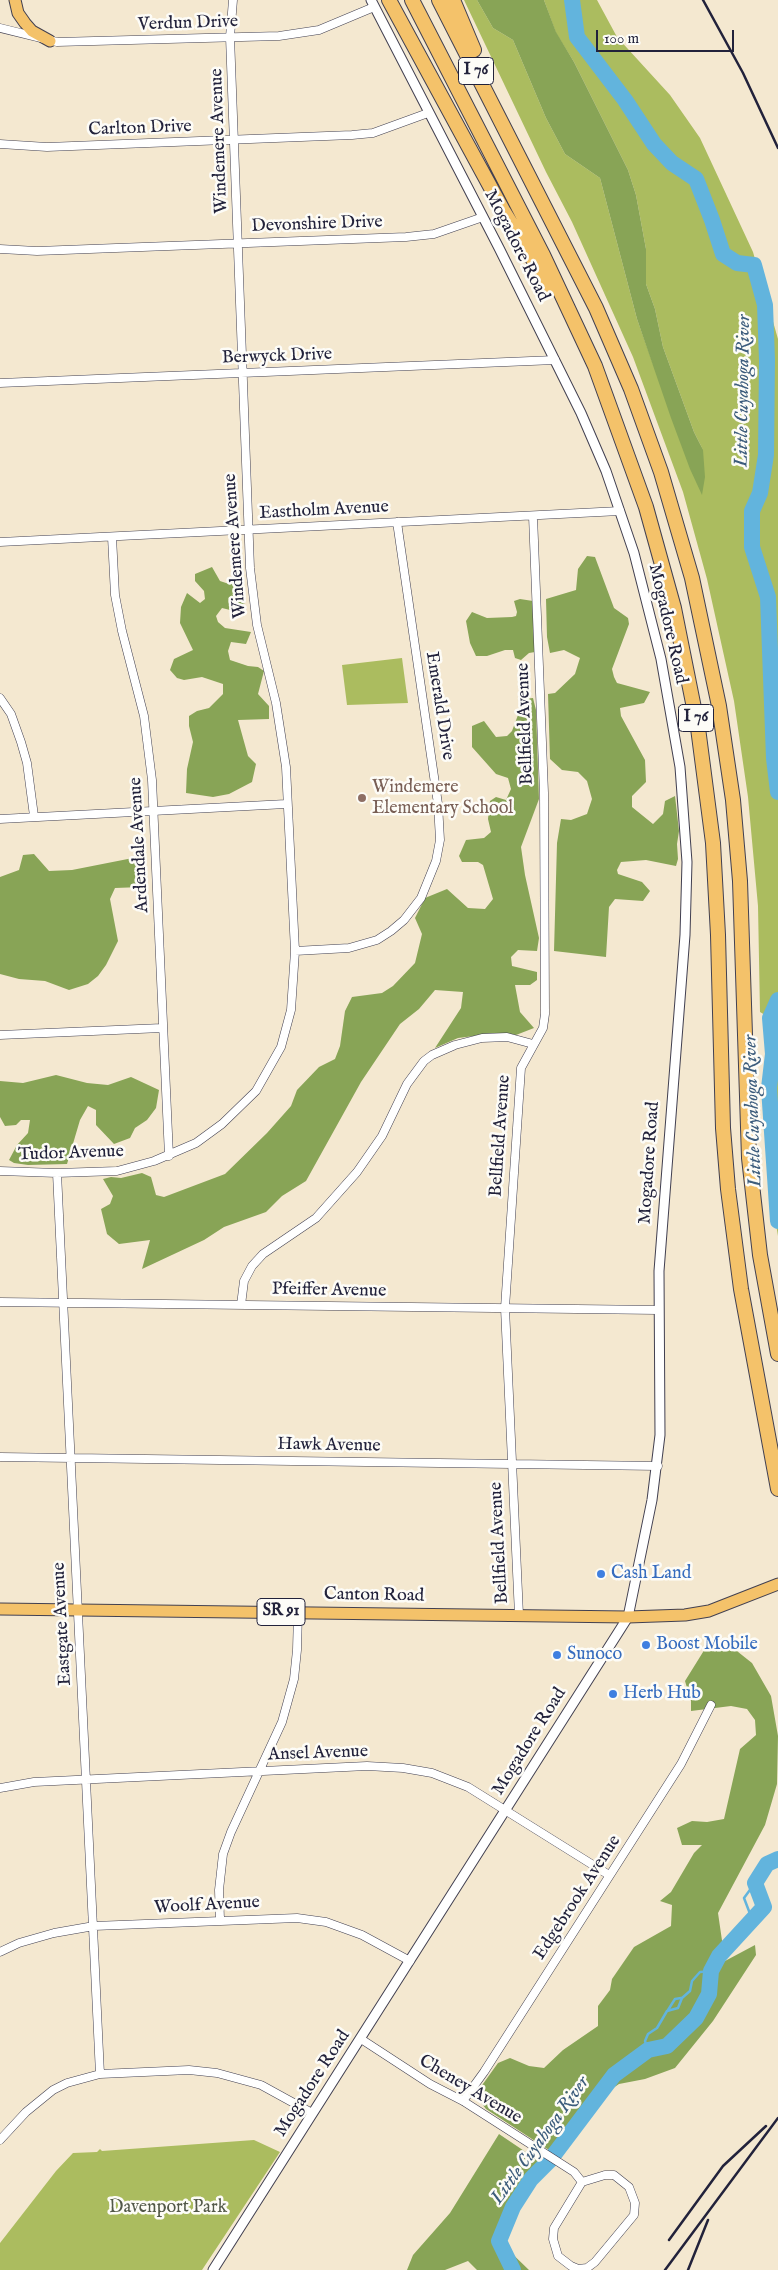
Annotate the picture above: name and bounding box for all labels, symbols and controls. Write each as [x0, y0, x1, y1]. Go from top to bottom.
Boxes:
street label: Verdun Drive [138, 11, 238, 37]
scale bar [598, 20, 736, 52]
text: 100 m [604, 29, 639, 48]
road number: I 76 [458, 58, 494, 84]
street label: Windemere Avenue [207, 68, 233, 214]
street label: Carlton Drive [88, 116, 192, 142]
street label: Mogadore Road [479, 186, 553, 306]
street label: Devonshire Drive [251, 212, 383, 238]
water label: Little Cuyahoga River [731, 315, 757, 467]
street label: Berwyck Drive [221, 344, 333, 370]
street label: Windemere Avenue [220, 473, 252, 619]
street label: Eastholm Avenue [259, 497, 389, 525]
street label: Mogadore Road [643, 562, 691, 686]
street label: Emerald Drive [420, 650, 458, 762]
street label: Bellfield Avenue [513, 663, 539, 785]
road number: I 76 [678, 704, 714, 731]
street label: Ardendale Avenue [126, 777, 154, 913]
place label: Windemere Elementary School [372, 777, 513, 820]
marker: Windemere Elementary School [356, 792, 368, 804]
water label: Little Cuyahoga River [740, 1034, 768, 1188]
street label: Bellfield Avenue [486, 1074, 516, 1198]
street label: Mogadore Road [635, 1101, 665, 1225]
street label: Tudor Avenue [18, 1141, 124, 1167]
street label: Pfeiffer Avenue [272, 1279, 386, 1303]
street label: Hawk Avenue [277, 1434, 381, 1458]
street label: Bellfield Avenue [486, 1481, 514, 1605]
street label: Eastgate Avenue [49, 1562, 77, 1686]
place label: Cash Land [611, 1563, 691, 1585]
marker: Cash Land [595, 1568, 607, 1580]
street label: Canton Road [324, 1584, 424, 1608]
road number: SR 91 [257, 1598, 305, 1625]
place label: Boost Mobile [656, 1634, 758, 1656]
marker: Boost Mobile [640, 1639, 652, 1651]
place label: Sunoco [567, 1644, 622, 1666]
marker: Sunoco [551, 1649, 563, 1661]
place label: Herb Hub [623, 1683, 701, 1705]
street label: Mogadore Road [488, 1684, 572, 1800]
marker: Herb Hub [607, 1688, 619, 1700]
street label: Ansel Avenue [268, 1741, 368, 1767]
street label: Edgebrook Avenue [530, 1832, 626, 1964]
street label: Woolf Avenue [154, 1892, 260, 1920]
street label: Mogadore Road [271, 2027, 355, 2141]
street label: Cheney Avenue [415, 2051, 525, 2129]
water label: Little Cuyahoga River [487, 2073, 595, 2209]
park label: Davenport Park [109, 2197, 227, 2219]

